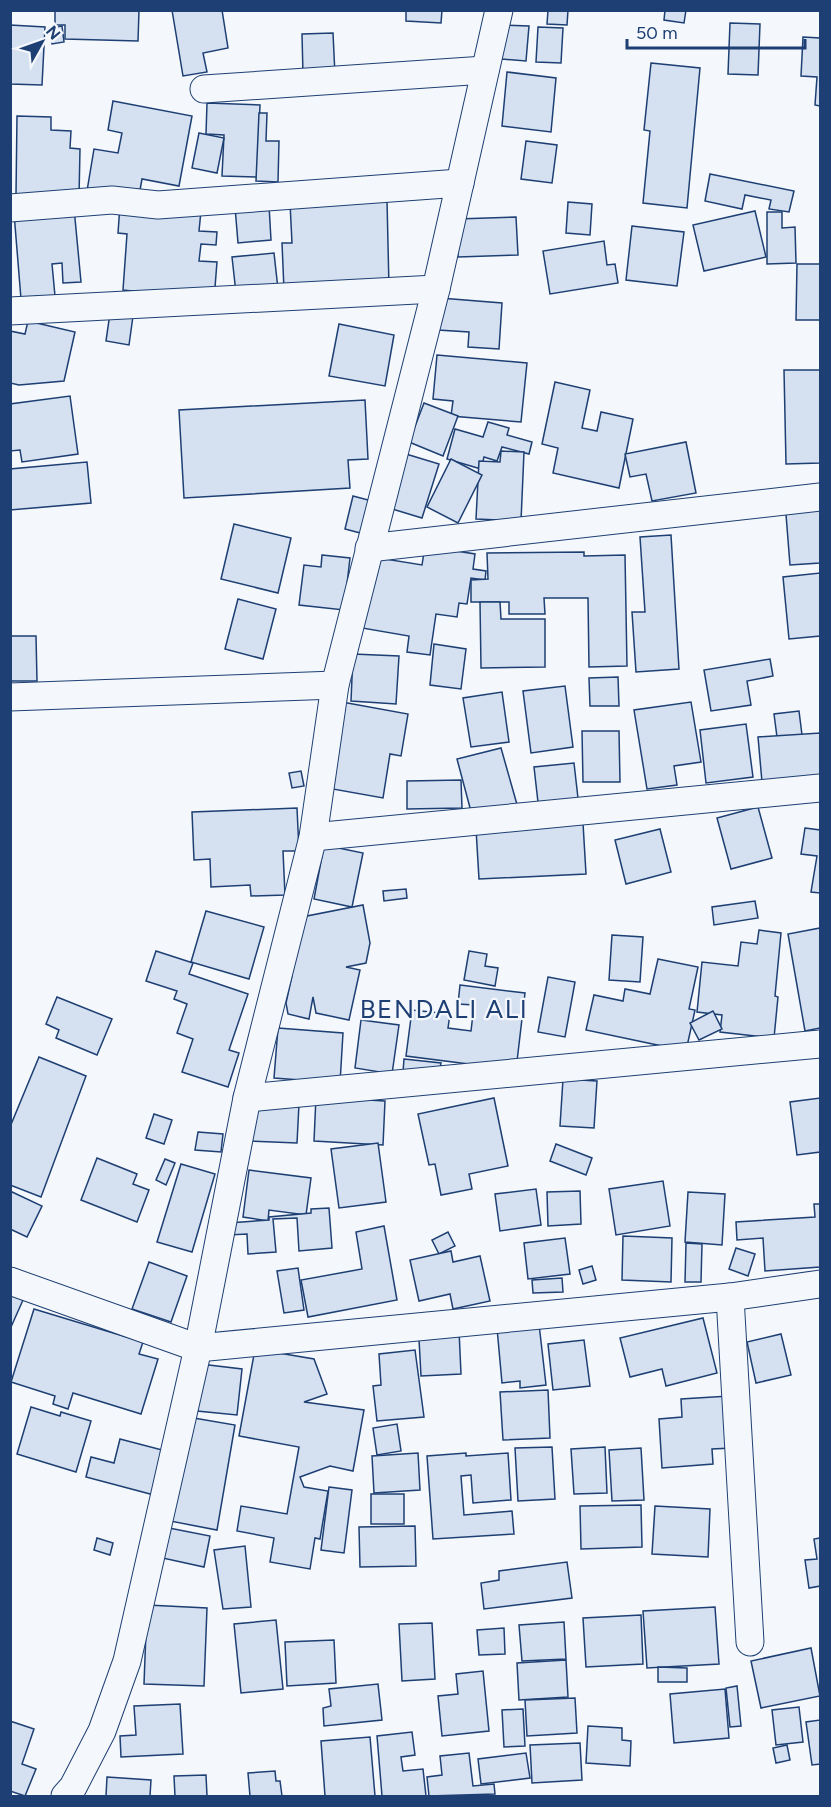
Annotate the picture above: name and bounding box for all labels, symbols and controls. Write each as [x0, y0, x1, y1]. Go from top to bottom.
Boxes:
north arrow [12, 12, 72, 72]
scale bar [627, 12, 806, 50]
text: N [42, 22, 64, 44]
text: 50 m [636, 22, 678, 44]
district label: BENDALI ALI [360, 993, 528, 1025]

